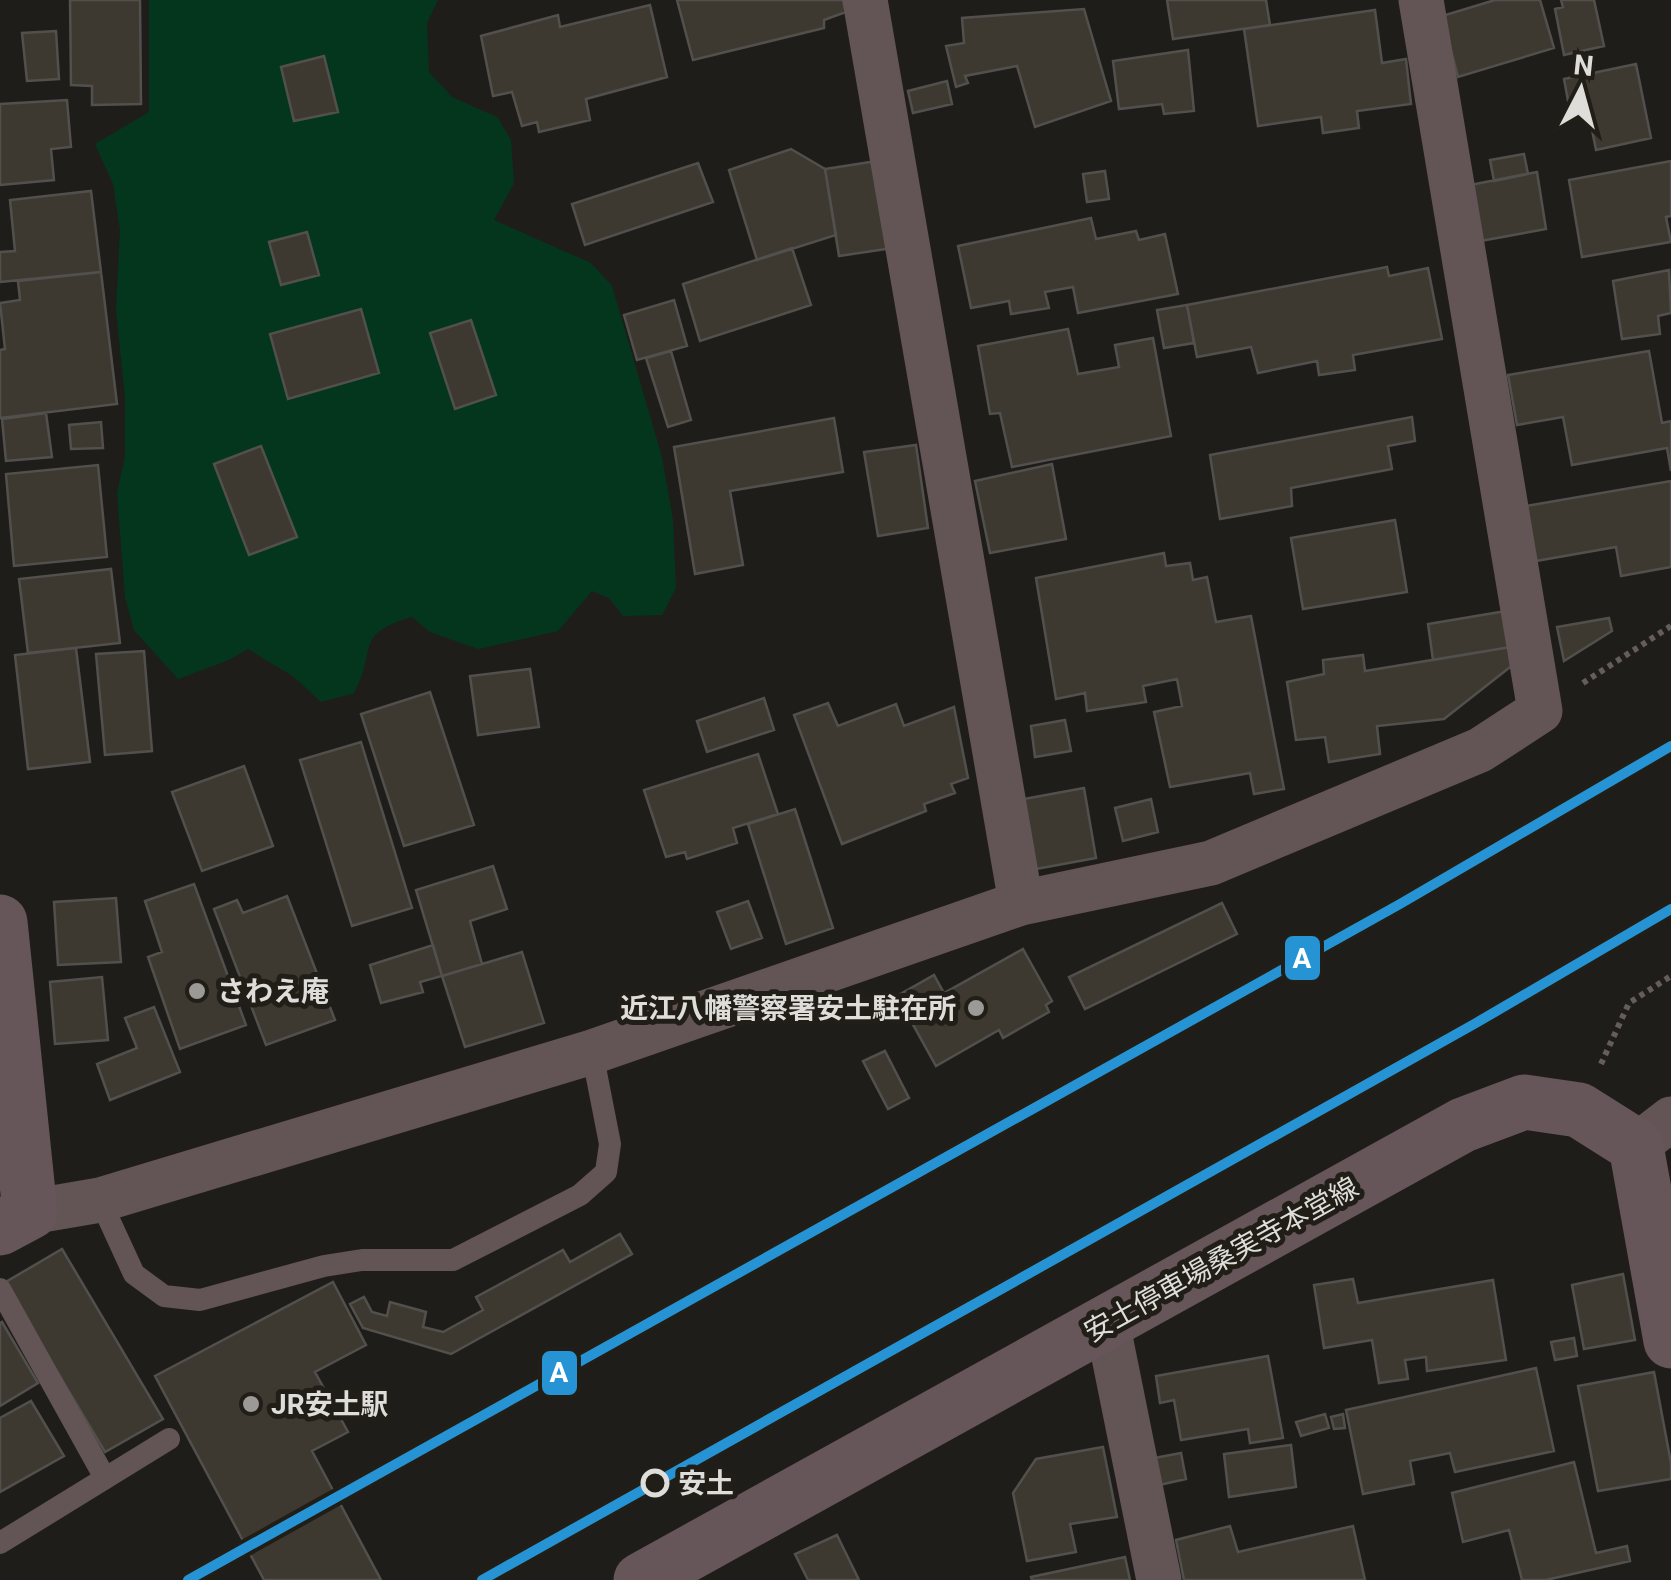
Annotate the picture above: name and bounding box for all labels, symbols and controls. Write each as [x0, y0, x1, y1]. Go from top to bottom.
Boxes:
north arrow [1531, 40, 1631, 140]
text: N [1572, 48, 1595, 83]
line badge: A [1283, 934, 1322, 982]
text: A [1293, 942, 1312, 975]
place label: さわえ庵 [217, 975, 329, 1008]
marker: さわえ庵 [186, 980, 208, 1002]
place label: 近江八幡警察署安土駐在所 [620, 992, 956, 1025]
marker: 近江八幡警察署安土駐在所 [965, 997, 987, 1019]
street label: 安土停車場桑実寺本堂線 [1079, 1170, 1364, 1349]
line badge: A [540, 1349, 579, 1397]
text: A [550, 1356, 569, 1389]
place label: JR安土駅 [271, 1388, 389, 1421]
marker: JR安土駅 [240, 1393, 262, 1415]
place label: 安土 [678, 1467, 734, 1500]
marker: 安土 [642, 1470, 668, 1496]

